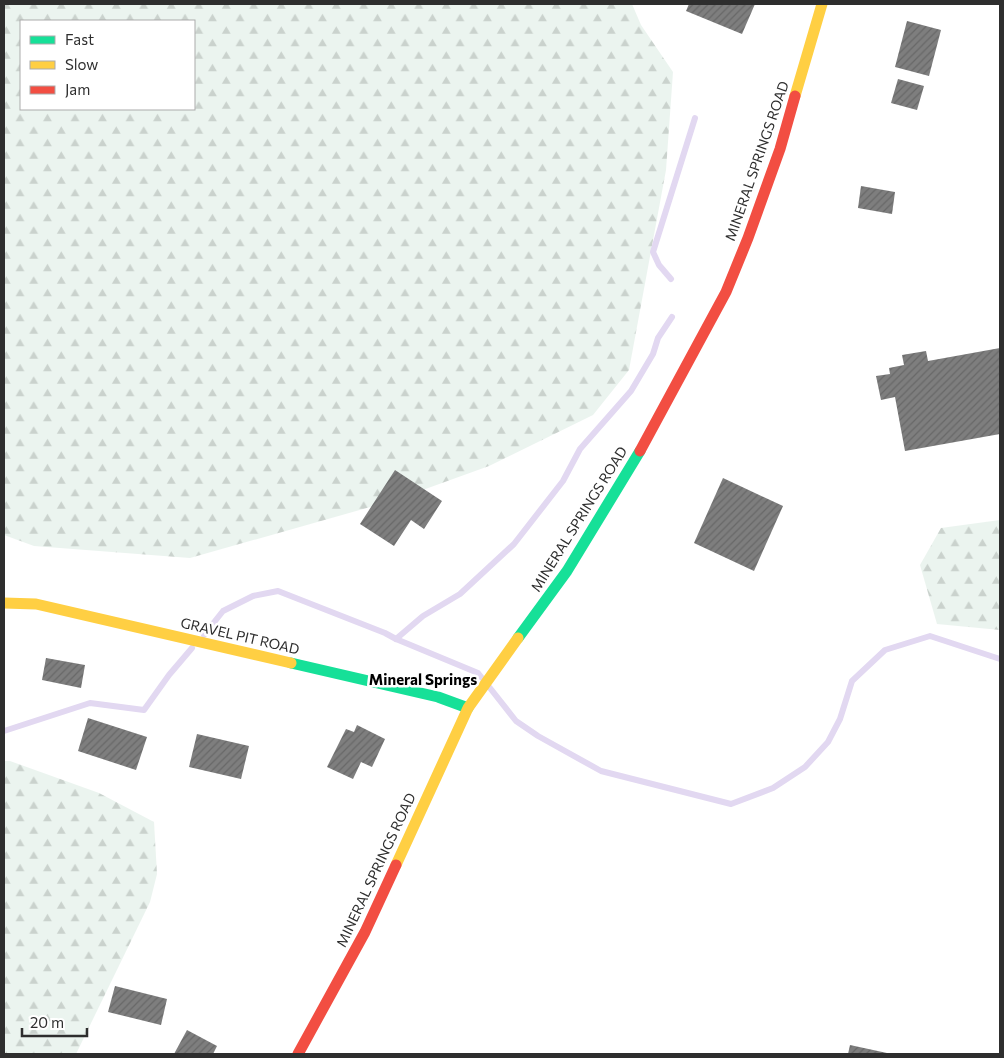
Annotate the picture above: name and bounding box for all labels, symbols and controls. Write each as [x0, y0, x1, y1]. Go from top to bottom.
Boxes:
legend [20, 20, 195, 110]
text: Fast [65, 30, 94, 48]
text: Slow [65, 55, 98, 73]
street label: MINERAL SPRINGS ROAD [721, 79, 792, 243]
text: Jam [65, 80, 90, 98]
street label: MINERAL SPRINGS ROAD [527, 443, 630, 595]
street label: GRAVEL PIT ROAD [179, 614, 301, 657]
district label: Mineral Springs [369, 670, 477, 688]
street label: MINERAL SPRINGS ROAD [332, 790, 419, 950]
scale bar [22, 1006, 88, 1038]
text: 20 m [30, 1013, 64, 1031]

